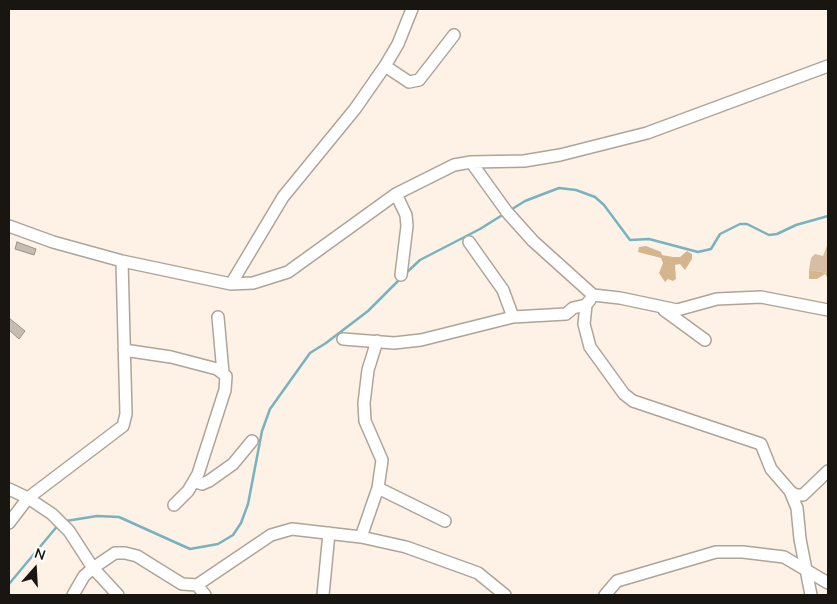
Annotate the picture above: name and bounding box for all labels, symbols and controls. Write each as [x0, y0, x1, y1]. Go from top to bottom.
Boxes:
north arrow [10, 544, 60, 594]
text: N [32, 544, 48, 565]

